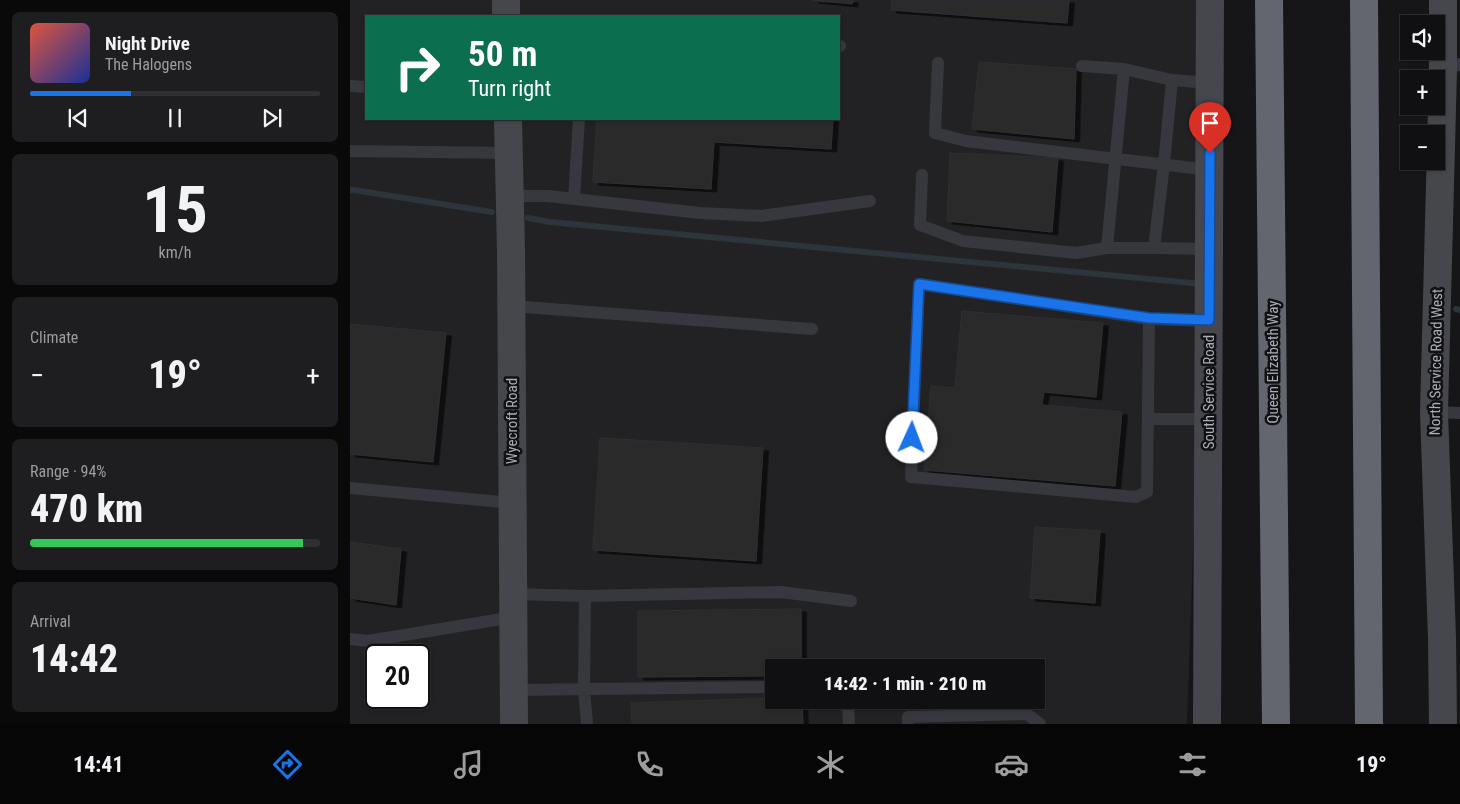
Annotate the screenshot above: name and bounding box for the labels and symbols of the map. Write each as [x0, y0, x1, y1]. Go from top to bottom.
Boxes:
pin [1189, 102, 1231, 153]
street label: North Service Road West [1426, 288, 1446, 436]
street label: Queen Elizabeth Way [1264, 300, 1282, 424]
street label: South Service Road [1200, 335, 1218, 449]
street label: Wyecroft Road [503, 378, 521, 464]
position arrow [885, 411, 937, 463]
speed limit sign: 20 [365, 644, 430, 709]

